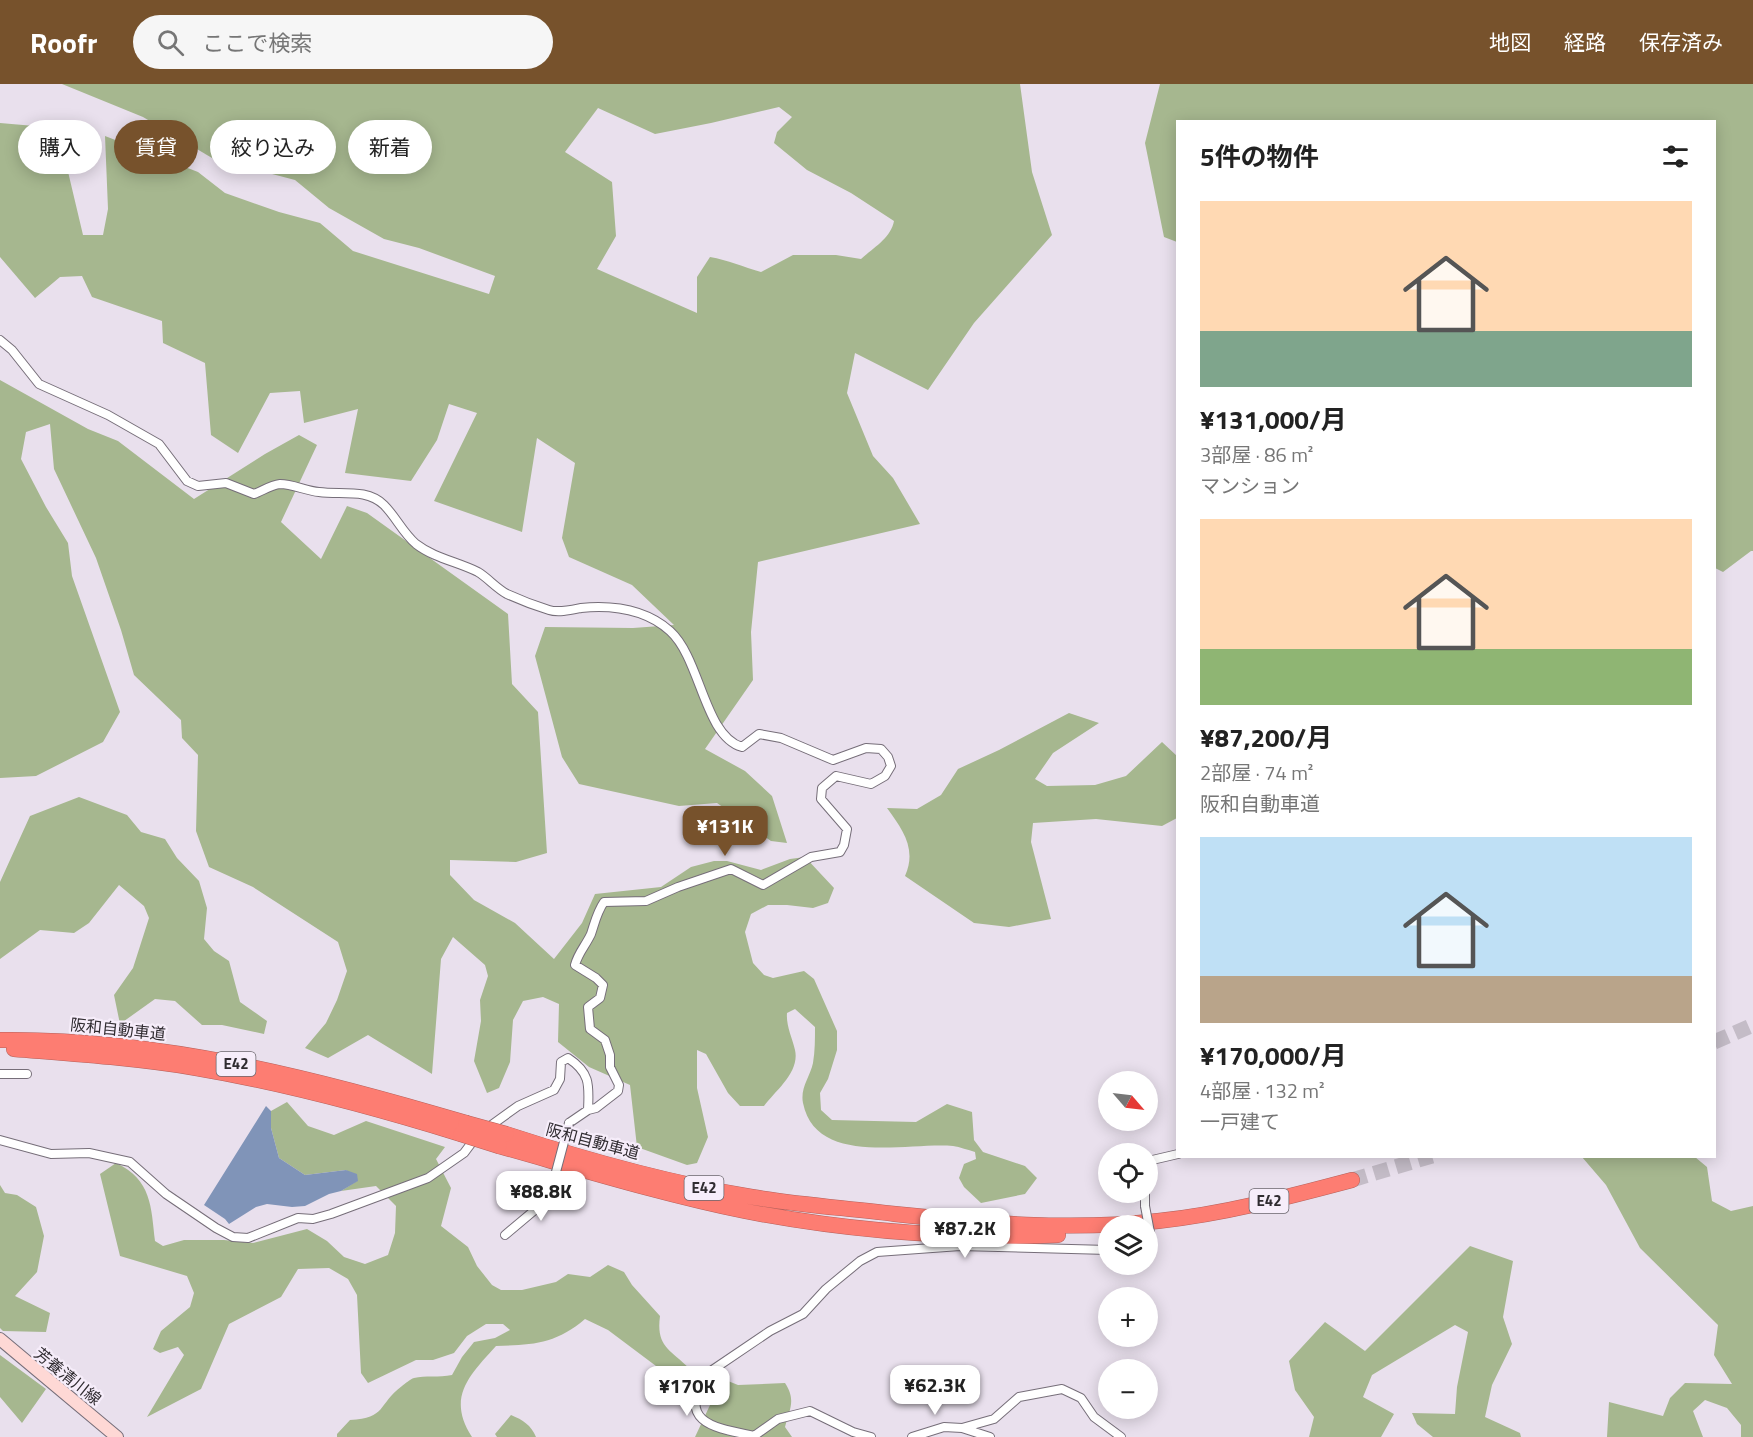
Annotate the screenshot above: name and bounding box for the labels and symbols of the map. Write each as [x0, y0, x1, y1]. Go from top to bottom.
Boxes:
pin: ¥131K [683, 806, 767, 857]
street label: 阪和自動車道 [69, 1012, 167, 1046]
road number: E42 [216, 1052, 256, 1076]
north arrow [1098, 1071, 1158, 1131]
street label: 阪和自動車道 [544, 1117, 642, 1165]
pin: ¥88.8K [492, 1171, 590, 1222]
road number: E42 [684, 1176, 724, 1200]
road number: E42 [1250, 1189, 1288, 1213]
pin: ¥87.2K [916, 1208, 1014, 1259]
street label: 芳養清川線 [29, 1341, 107, 1411]
pin: ¥62.3K [886, 1365, 984, 1416]
pin: ¥170K [645, 1366, 729, 1417]

